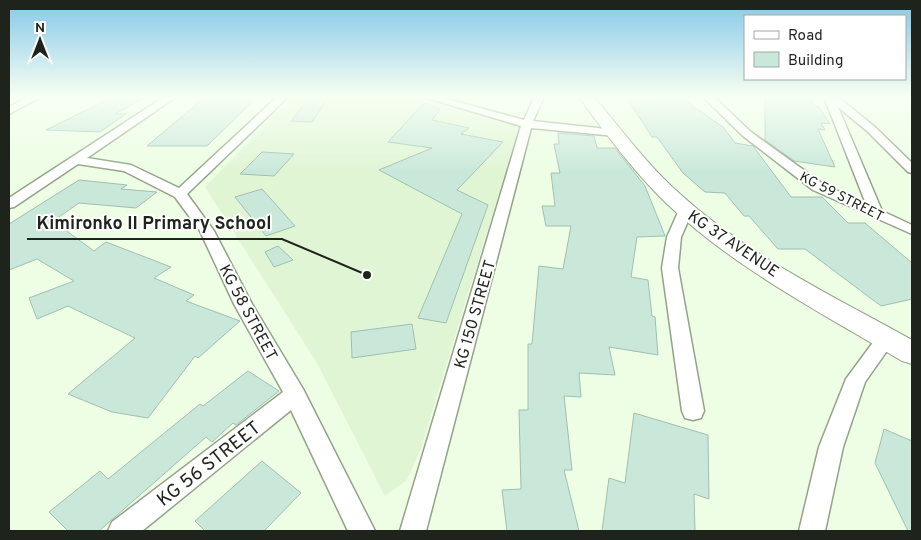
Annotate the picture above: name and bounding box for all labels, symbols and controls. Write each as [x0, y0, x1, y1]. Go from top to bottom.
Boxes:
north arrow [15, 15, 65, 65]
legend [744, 15, 906, 80]
text: N [35, 20, 45, 37]
text: Road [788, 27, 823, 46]
text: Building [788, 52, 843, 71]
street label: KG 59 STREET [796, 169, 886, 226]
callout: Kimironko II Primary School [27, 206, 282, 239]
street label: KG 37 AVENUE [683, 207, 782, 283]
text: Kimironko II Primary School [36, 213, 272, 236]
street label: KG 150 STREET [451, 258, 501, 371]
street label: KG 58 STREET [214, 262, 281, 364]
street label: KG 56 STREET [152, 417, 266, 513]

